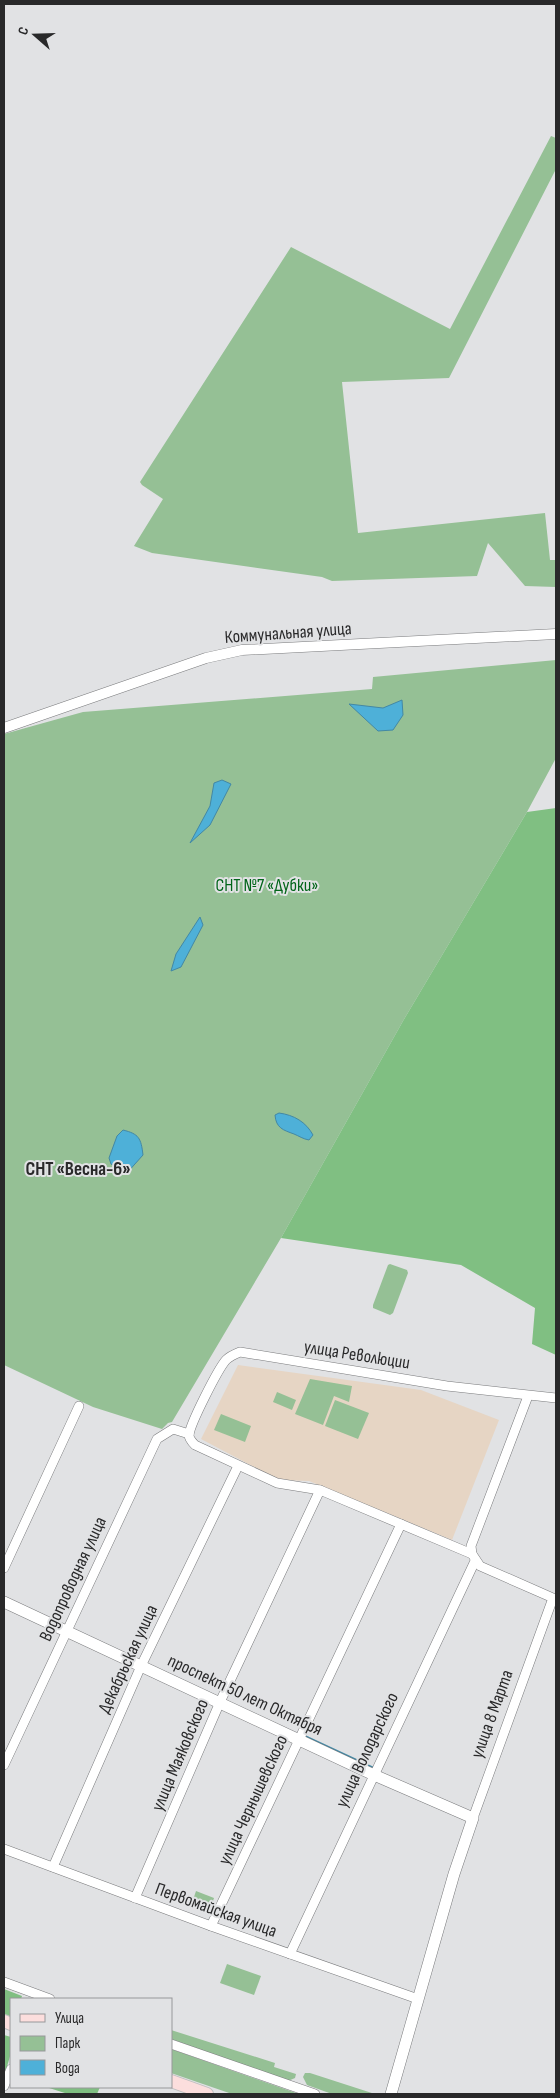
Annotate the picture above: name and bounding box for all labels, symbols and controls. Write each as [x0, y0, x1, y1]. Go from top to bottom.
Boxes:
north arrow [10, 10, 60, 60]
text: С [14, 24, 32, 37]
street label: Коммунальная улица [224, 618, 352, 648]
park label: СНТ №7 «Дубки» [216, 875, 318, 896]
district label: СНТ «Весна-6» [25, 1158, 131, 1181]
street label: улица Революции [303, 1336, 411, 1374]
street label: Водопроводная улица [35, 1513, 111, 1645]
street label: Декабрьская улица [94, 1601, 162, 1717]
street label: проспект 50 лет Октября [164, 1650, 326, 1740]
street label: улица 8 Марта [466, 1667, 518, 1761]
street label: улица Володарского [331, 1689, 403, 1811]
street label: улица Маяковского [147, 1696, 213, 1814]
street label: улица Чернышевского [214, 1732, 292, 1868]
street label: Первомайская улица [152, 1878, 280, 1942]
legend [10, 1998, 172, 2088]
text: Улица [55, 2009, 84, 2028]
text: Парк [55, 2034, 81, 2053]
text: Вода [55, 2059, 80, 2078]

